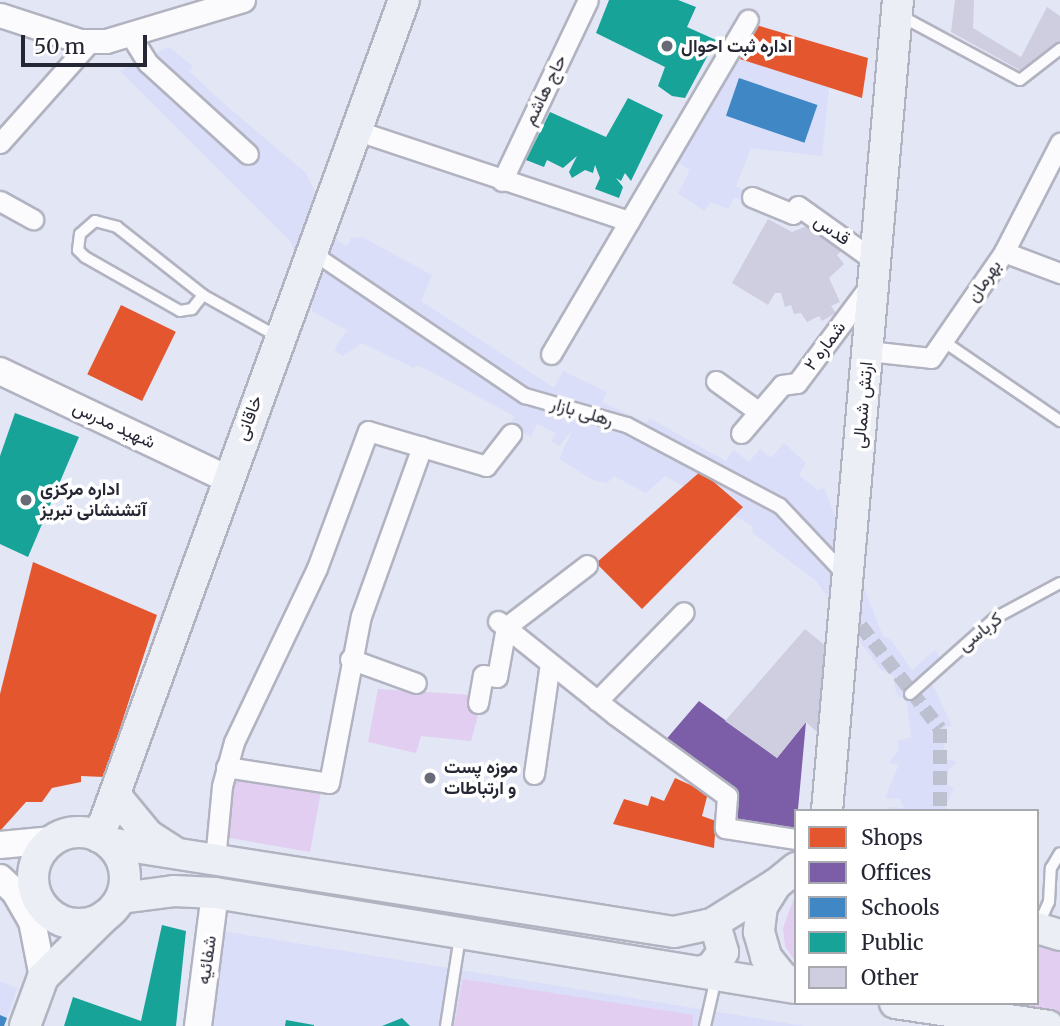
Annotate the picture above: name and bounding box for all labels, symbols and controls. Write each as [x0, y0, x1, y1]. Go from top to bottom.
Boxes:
scale bar [24, 21, 150, 65]
text: 50 m [34, 33, 85, 60]
place label: اداره ثبت احوال [681, 35, 792, 57]
marker: اداره ثبت احوال [659, 38, 675, 54]
street label: حاج هاشم [519, 51, 571, 129]
street label: قدس [810, 210, 854, 250]
street label: بهرمان [962, 256, 1006, 306]
street label: شماره ۲ [800, 317, 850, 375]
street label: ارتش شمالی [848, 361, 878, 449]
street label: خاقانی [231, 392, 267, 444]
street label: رهلی بازار [548, 393, 616, 431]
street label: شهید مدرس [69, 396, 159, 454]
place label: اداره مرکزی آتشنشانی تبریز [40, 479, 146, 522]
marker: اداره مرکزی آتشنشانی تبریز [18, 492, 34, 508]
street label: کرباسی [953, 608, 1007, 656]
place label: موزه پست و ارتباطات [444, 757, 518, 800]
marker: موزه پست و ارتباطات [422, 770, 438, 786]
legend [794, 809, 1039, 1005]
text: Shops [861, 824, 923, 851]
text: Offices [861, 859, 931, 886]
text: Schools [861, 894, 940, 921]
text: Public [861, 929, 924, 956]
street label: شفائیه [193, 934, 221, 986]
text: Other [861, 964, 919, 991]

